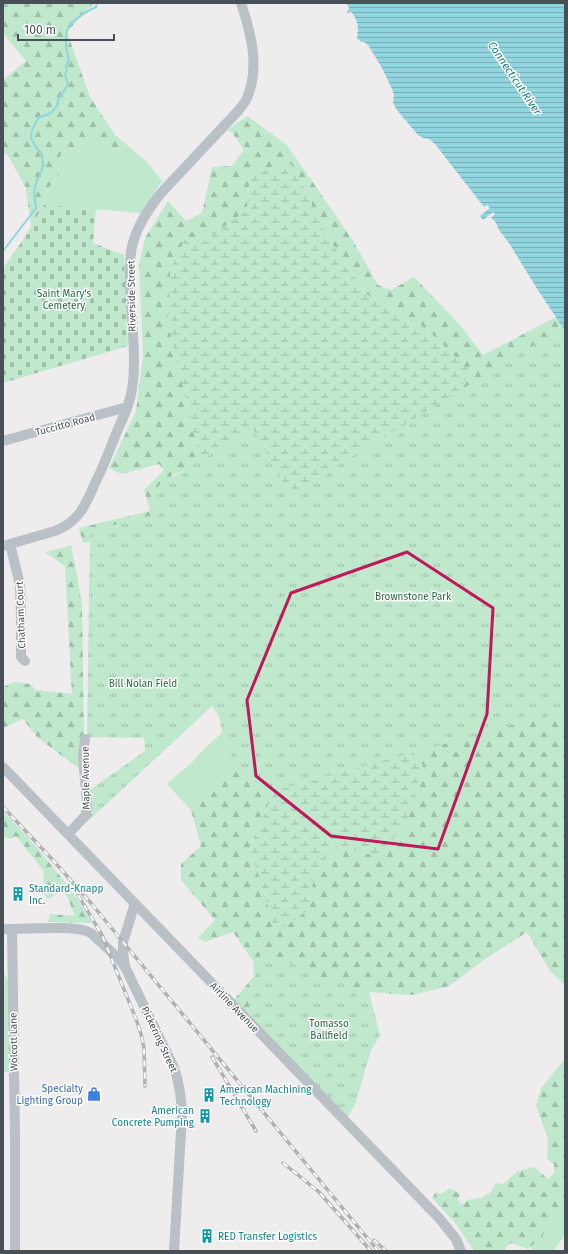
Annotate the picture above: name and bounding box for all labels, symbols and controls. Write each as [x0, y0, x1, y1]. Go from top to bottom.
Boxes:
scale bar [18, 16, 114, 42]
text: 100 m [24, 23, 56, 37]
water label: Connecticut River [485, 39, 544, 118]
street label: Riverside Street [125, 260, 139, 332]
park label: Saint Mary's Cemetery [37, 288, 92, 312]
street label: Tuccitto Road [34, 411, 96, 439]
street label: Chatham Court [14, 581, 28, 649]
park label: Brownstone Park [375, 591, 452, 603]
park label: Bill Nolan Field [109, 678, 177, 690]
street label: Maple Avenue [79, 746, 93, 810]
place label: Standard-Knapp Inc. [29, 883, 103, 907]
building icon: Standard-Knapp Inc. [10, 886, 26, 902]
street label: Airline Avenue [207, 980, 261, 1035]
street label: Pickering Street [139, 1005, 180, 1075]
street label: Wolcott Lane [7, 1012, 21, 1071]
park label: Tomasso Ballfield [309, 1018, 349, 1042]
place label: Specialty Lighting Group [17, 1083, 83, 1107]
place label: American Machining Technology [220, 1084, 312, 1108]
shop icon: Specialty Lighting Group [86, 1086, 102, 1102]
building icon: American Machining Technology [201, 1087, 217, 1103]
place label: American Concrete Pumping [112, 1105, 195, 1129]
building icon: American Concrete Pumping [197, 1108, 213, 1124]
building icon: RED Transfer Logistics [199, 1228, 215, 1244]
place label: RED Transfer Logistics [218, 1231, 318, 1243]

